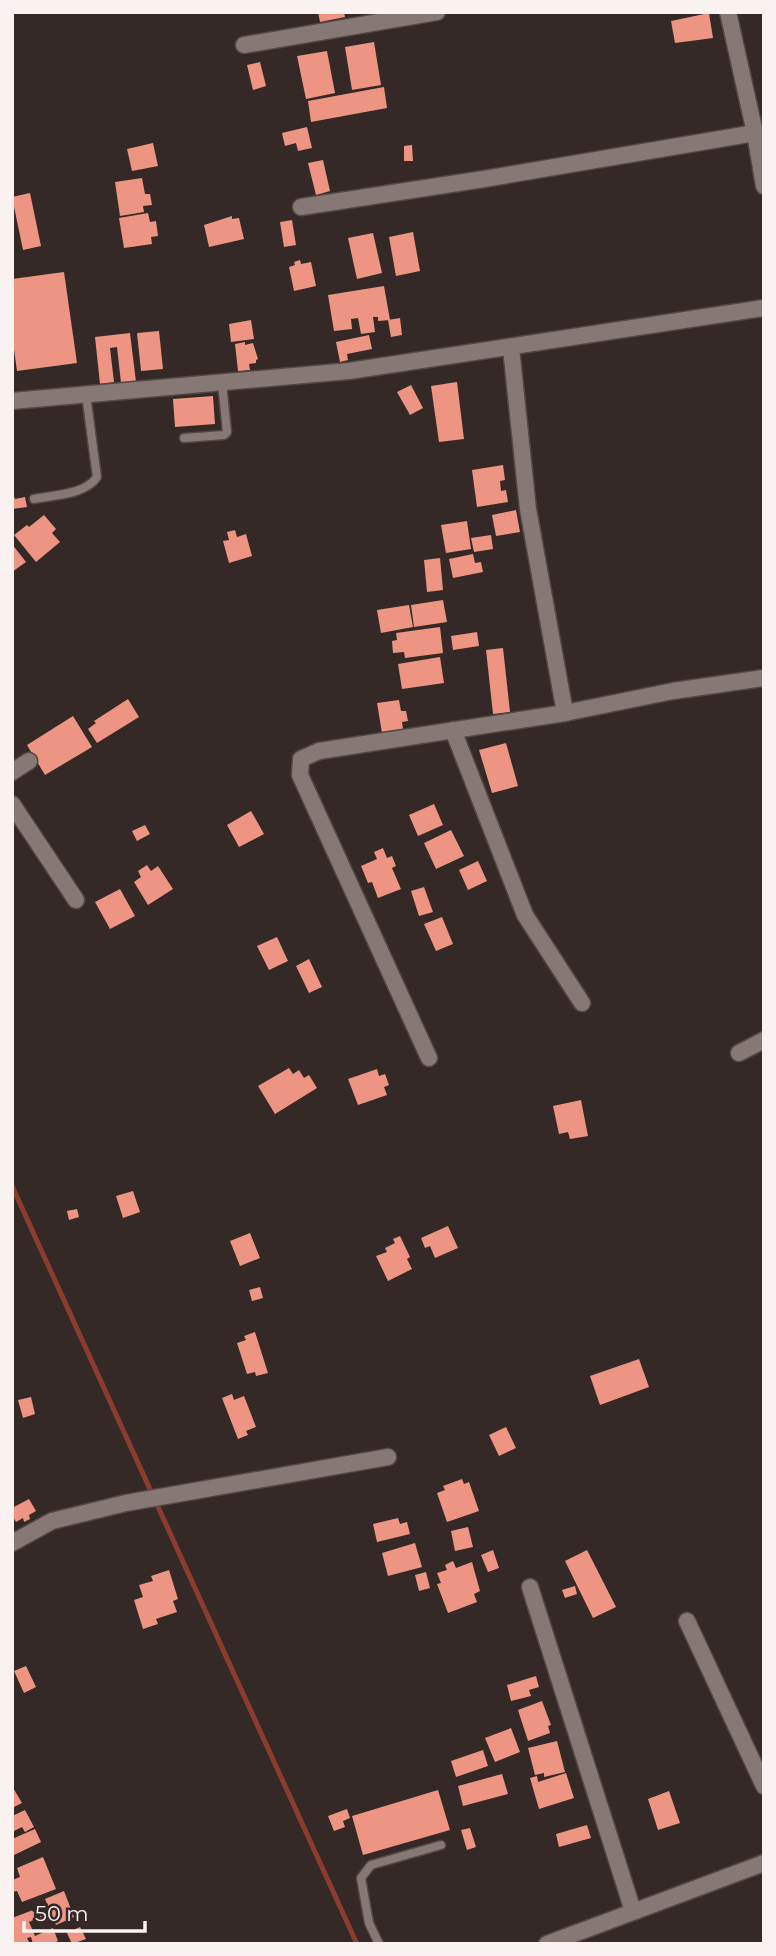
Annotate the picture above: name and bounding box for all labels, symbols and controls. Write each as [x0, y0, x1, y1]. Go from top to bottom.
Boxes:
scale bar [24, 1890, 145, 1934]
text: 50 m [35, 1901, 89, 1926]

